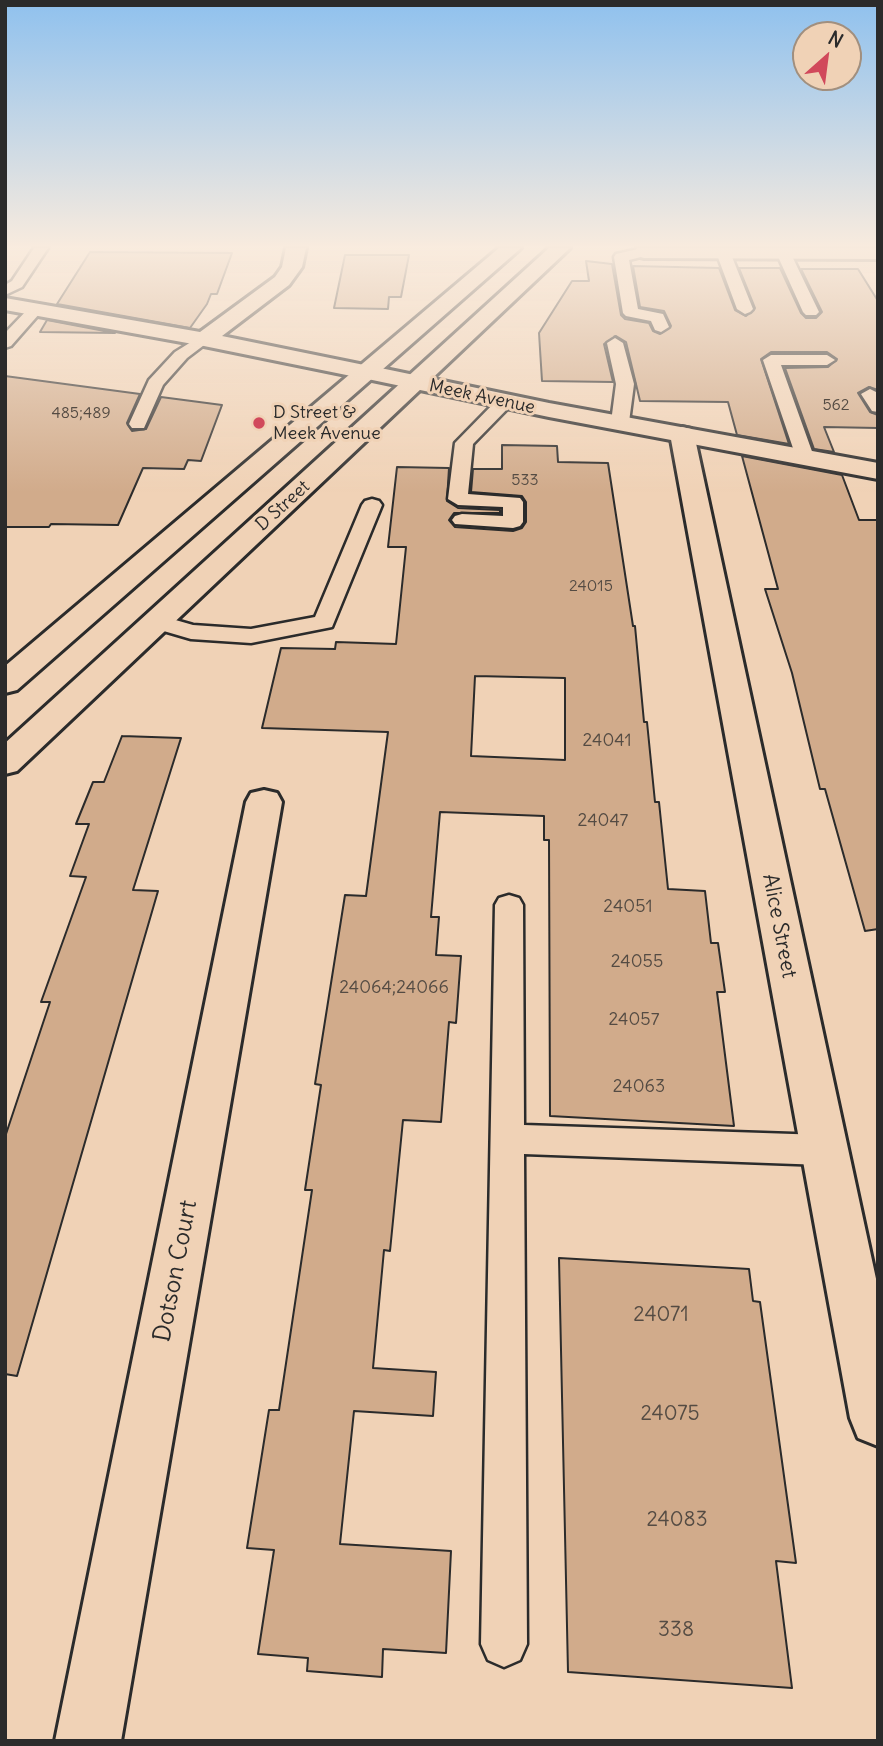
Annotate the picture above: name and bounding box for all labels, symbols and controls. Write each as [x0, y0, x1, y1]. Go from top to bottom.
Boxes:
north arrow [792, 21, 862, 91]
text: N [824, 26, 847, 53]
street label: Meek Avenue [427, 375, 537, 419]
house number: 562 [822, 395, 850, 415]
place label: D Street & Meek Avenue [273, 402, 381, 444]
house number: 485;489 [51, 403, 111, 423]
marker: D Street & Meek Avenue [251, 415, 267, 431]
house number: 533 [511, 470, 539, 490]
street label: D Street [252, 476, 314, 536]
house number: 24015 [569, 576, 613, 596]
house number: 24041 [582, 730, 632, 752]
house number: 24047 [578, 810, 628, 832]
street label: Alice Street [757, 872, 801, 980]
house number: 24051 [603, 896, 653, 918]
house number: 24055 [611, 951, 663, 973]
house number: 24064;24066 [339, 977, 449, 999]
house number: 24057 [609, 1009, 659, 1031]
house number: 24063 [613, 1076, 665, 1098]
street label: Dotson Court [148, 1198, 204, 1344]
house number: 24071 [633, 1302, 689, 1328]
house number: 24075 [640, 1401, 700, 1427]
house number: 24083 [646, 1507, 708, 1533]
house number: 338 [658, 1617, 694, 1643]

